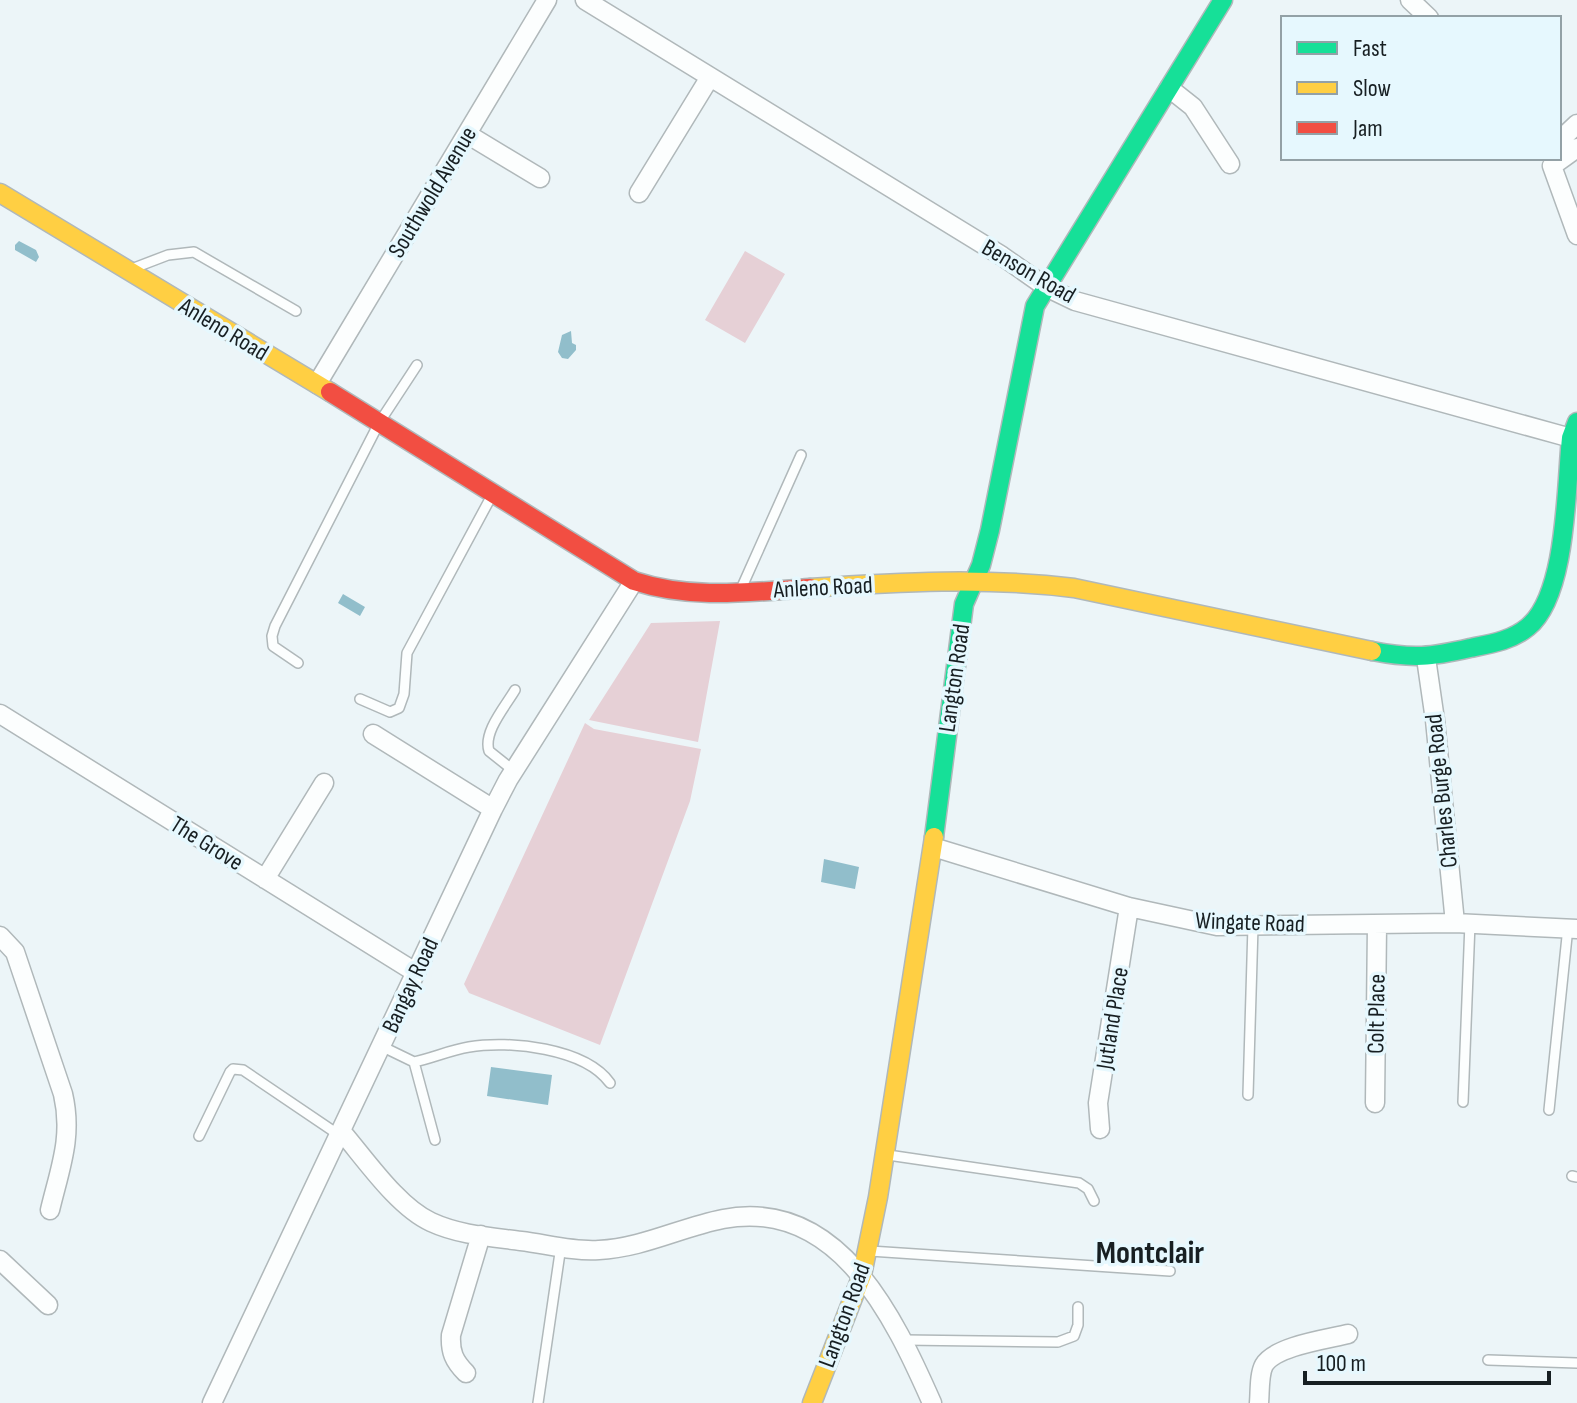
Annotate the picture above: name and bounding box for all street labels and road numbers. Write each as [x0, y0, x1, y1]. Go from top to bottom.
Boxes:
street label: Southwold Avenue [382, 121, 483, 263]
street label: Benson Road [977, 233, 1081, 310]
street label: Anleno Road [173, 291, 274, 367]
street label: Anleno Road [772, 570, 873, 605]
street label: Langton Road [933, 622, 976, 734]
street label: Charles Burge Road [1419, 713, 1464, 869]
street label: The Grove [165, 810, 248, 877]
street label: Wingate Road [1195, 906, 1305, 939]
street label: Bangay Road [376, 933, 445, 1037]
street label: Jutland Place [1090, 965, 1135, 1072]
street label: Colt Place [1361, 974, 1392, 1054]
street label: Langton Road [812, 1259, 877, 1371]

